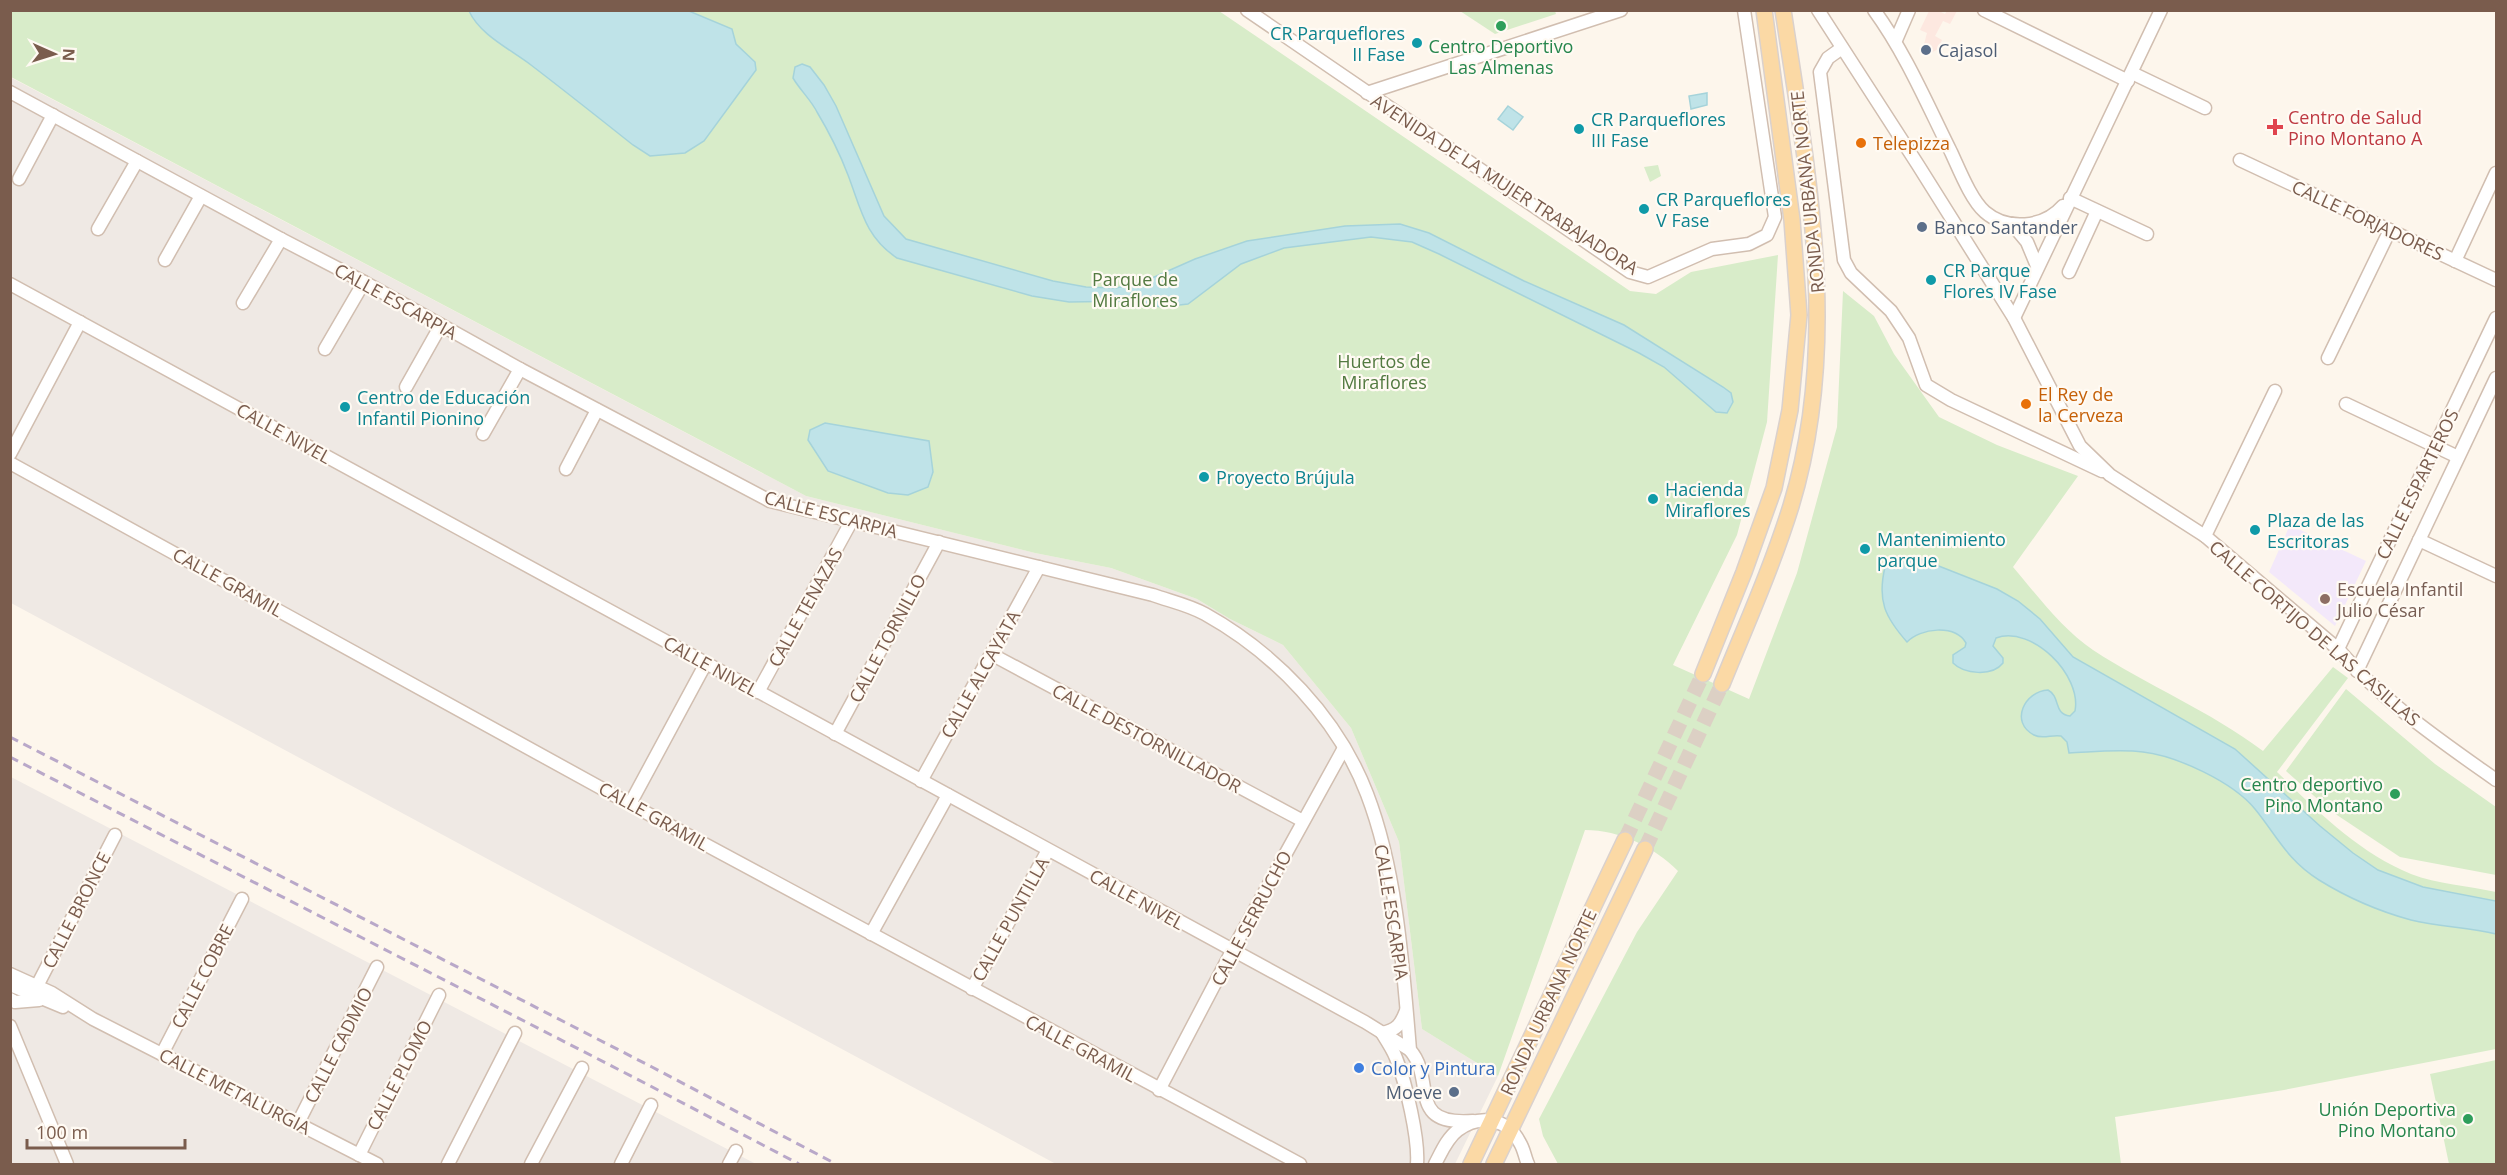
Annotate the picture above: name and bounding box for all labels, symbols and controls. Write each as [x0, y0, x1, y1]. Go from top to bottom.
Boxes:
marker: Centro Deportivo Las Almenas [1494, 19, 1508, 33]
place label: CR Parqueflores II Fase [1270, 21, 1405, 66]
north arrow [24, 24, 84, 84]
place label: Centro Deportivo Las Almenas [1429, 34, 1573, 79]
marker: CR Parqueflores II Fase [1410, 36, 1424, 50]
place label: Cajasol [1938, 38, 1998, 62]
marker: Cajasol [1919, 43, 1933, 57]
text: N [58, 48, 80, 62]
street label: AVENIDA DE LA MUJER TRABAJADORA [1367, 88, 1644, 280]
street label: RONDA URBANA NORTE [1784, 90, 1830, 294]
place label: Centro de Salud Pino Montano A [2288, 105, 2423, 150]
place label: CR Parqueflores III Fase [1591, 107, 1726, 152]
marker: Centro de Salud Pino Montano A [2266, 118, 2284, 136]
marker: CR Parqueflores III Fase [1572, 122, 1586, 136]
place label: Telepizza [1873, 131, 1950, 155]
marker: Telepizza [1854, 136, 1868, 150]
street label: CALLE FORJADORES [2288, 174, 2448, 266]
place label: CR Parqueflores V Fase [1656, 187, 1791, 232]
marker: CR Parqueflores V Fase [1637, 202, 1651, 216]
place label: Banco Santander [1934, 215, 2078, 239]
marker: Banco Santander [1915, 220, 1929, 234]
street label: CALLE ESCARPIA [330, 257, 462, 345]
place label: CR Parque Flores IV Fase [1943, 258, 2057, 303]
park label: Parque de Miraflores [1092, 267, 1178, 312]
marker: CR Parque Flores IV Fase [1924, 273, 1938, 287]
park label: Huertos de Miraflores [1337, 349, 1431, 394]
place label: El Rey de la Cerveza [2038, 382, 2124, 427]
place label: Centro de Educación Infantil Pionino [357, 385, 530, 430]
street label: CALLE NIVEL [232, 397, 336, 469]
marker: El Rey de la Cerveza [2019, 397, 2033, 411]
marker: Centro de Educación Infantil Pionino [338, 400, 352, 414]
street label: CALLE ESPARTEROS [2370, 405, 2464, 563]
place label: Proyecto Brújula [1216, 465, 1355, 489]
marker: Proyecto Brújula [1197, 470, 1211, 484]
place label: Hacienda Miraflores [1665, 477, 1751, 522]
street label: CALLE ESCARPIA [762, 485, 901, 543]
marker: Hacienda Miraflores [1646, 492, 1660, 506]
place label: Plaza de las Escritoras [2267, 508, 2364, 553]
marker: Plaza de las Escritoras [2248, 523, 2262, 537]
place label: Mantenimiento parque [1877, 527, 2006, 572]
street label: CALLE CORTIJO DE LAS CASILLAS [2205, 535, 2426, 731]
street label: CALLE GRAMIL [169, 542, 287, 622]
marker: Mantenimiento parque [1858, 542, 1872, 556]
street label: CALLE TENAZAS [762, 543, 848, 671]
street label: CALLE TORNILLO [843, 569, 931, 707]
place label: Escuela Infantil Julio César [2335, 577, 2463, 622]
marker: Escuela Infantil Julio César [2318, 592, 2332, 606]
street label: CALLE ALCAYATA [935, 605, 1025, 742]
street label: CALLE NIVEL [659, 630, 763, 702]
street label: CALLE DESTORNILLADOR [1048, 678, 1246, 798]
place label: Centro deportivo Pino Montano [2240, 772, 2383, 817]
street label: CALLE GRAMIL [595, 776, 713, 856]
marker: Centro deportivo Pino Montano [2388, 787, 2402, 801]
street label: CALLE ESCARPIA [1369, 842, 1415, 982]
street label: CALLE SERRUCHO [1205, 846, 1297, 990]
street label: CALLE BRONCE [36, 848, 116, 972]
street label: CALLE PUNTILLA [966, 852, 1054, 986]
street label: CALLE NIVEL [1085, 863, 1189, 935]
street label: RONDA URBANA NORTE [1494, 905, 1602, 1099]
street label: CALLE COBRE [165, 920, 239, 1032]
street label: CALLE CADMIO [298, 983, 378, 1107]
street label: CALLE GRAMIL [1021, 1009, 1141, 1087]
street label: CALLE PLOMO [361, 1016, 437, 1134]
street label: CALLE METALURGIA [155, 1042, 315, 1140]
place label: Color y Pintura [1371, 1056, 1496, 1080]
marker: Color y Pintura [1352, 1061, 1366, 1075]
place label: Moeve [1386, 1080, 1442, 1104]
marker: Moeve [1447, 1085, 1461, 1099]
place label: Unión Deportiva Pino Montano [2318, 1097, 2456, 1142]
scale bar [27, 1112, 184, 1150]
marker: Unión Deportiva Pino Montano [2461, 1112, 2475, 1126]
text: 100 m [36, 1120, 88, 1144]

